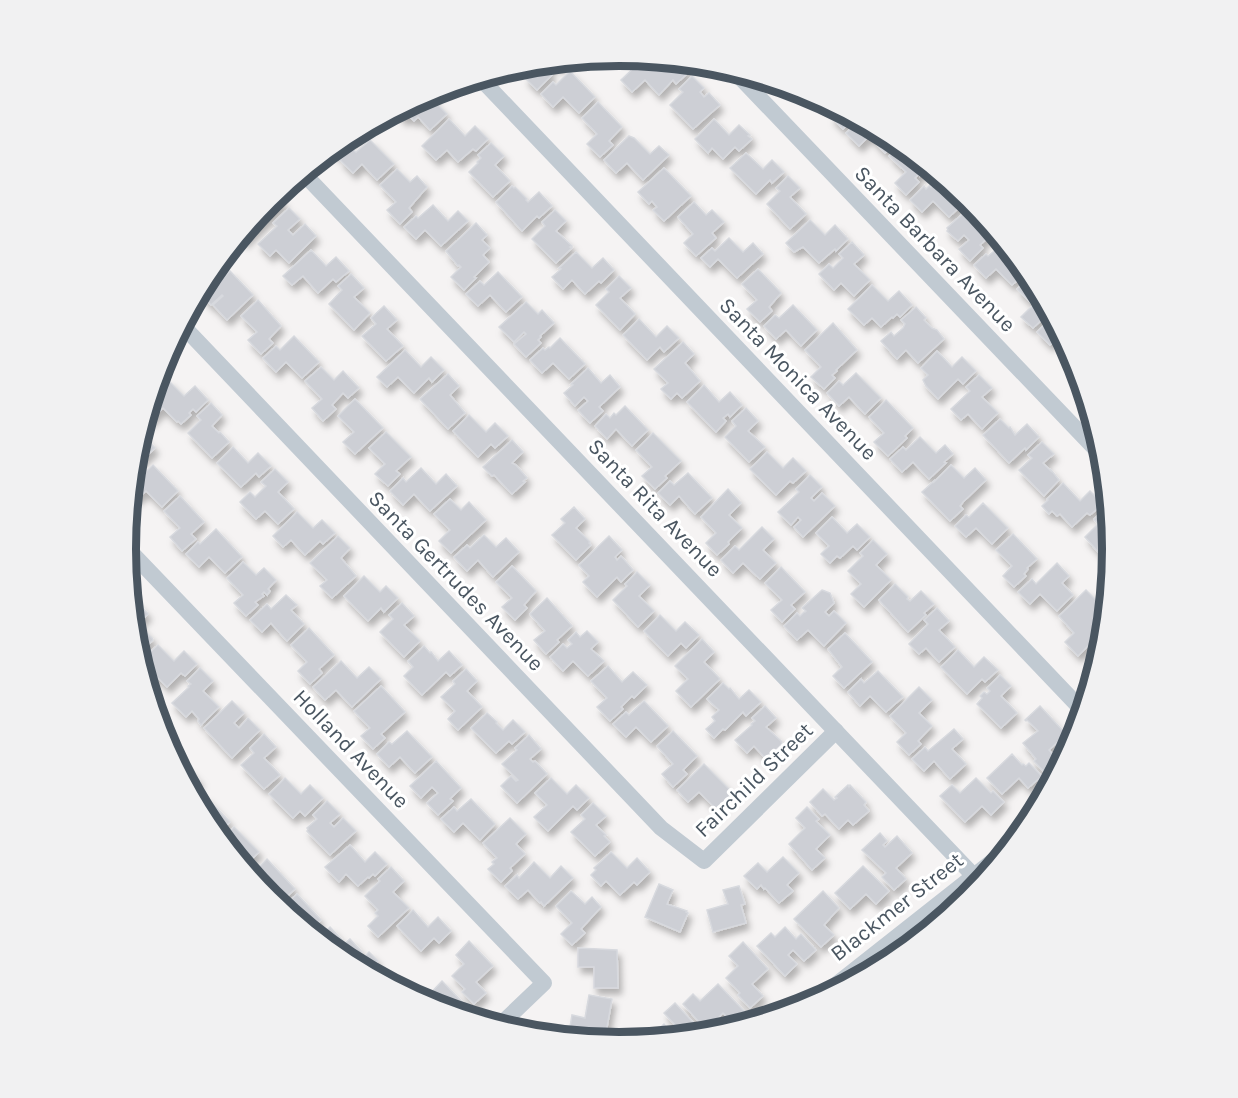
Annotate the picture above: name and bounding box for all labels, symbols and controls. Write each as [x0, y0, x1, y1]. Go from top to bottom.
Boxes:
street label: Santa Barbara Avenue [849, 161, 1021, 337]
street label: Santa Monica Avenue [714, 292, 882, 466]
street label: Santa Rita Avenue [582, 433, 728, 583]
street label: Santa Gertrudes Avenue [363, 485, 549, 677]
street label: Holland Avenue [288, 684, 414, 814]
street label: Fairchild Street [690, 717, 818, 843]
street label: Blackmer Street [826, 847, 968, 967]

